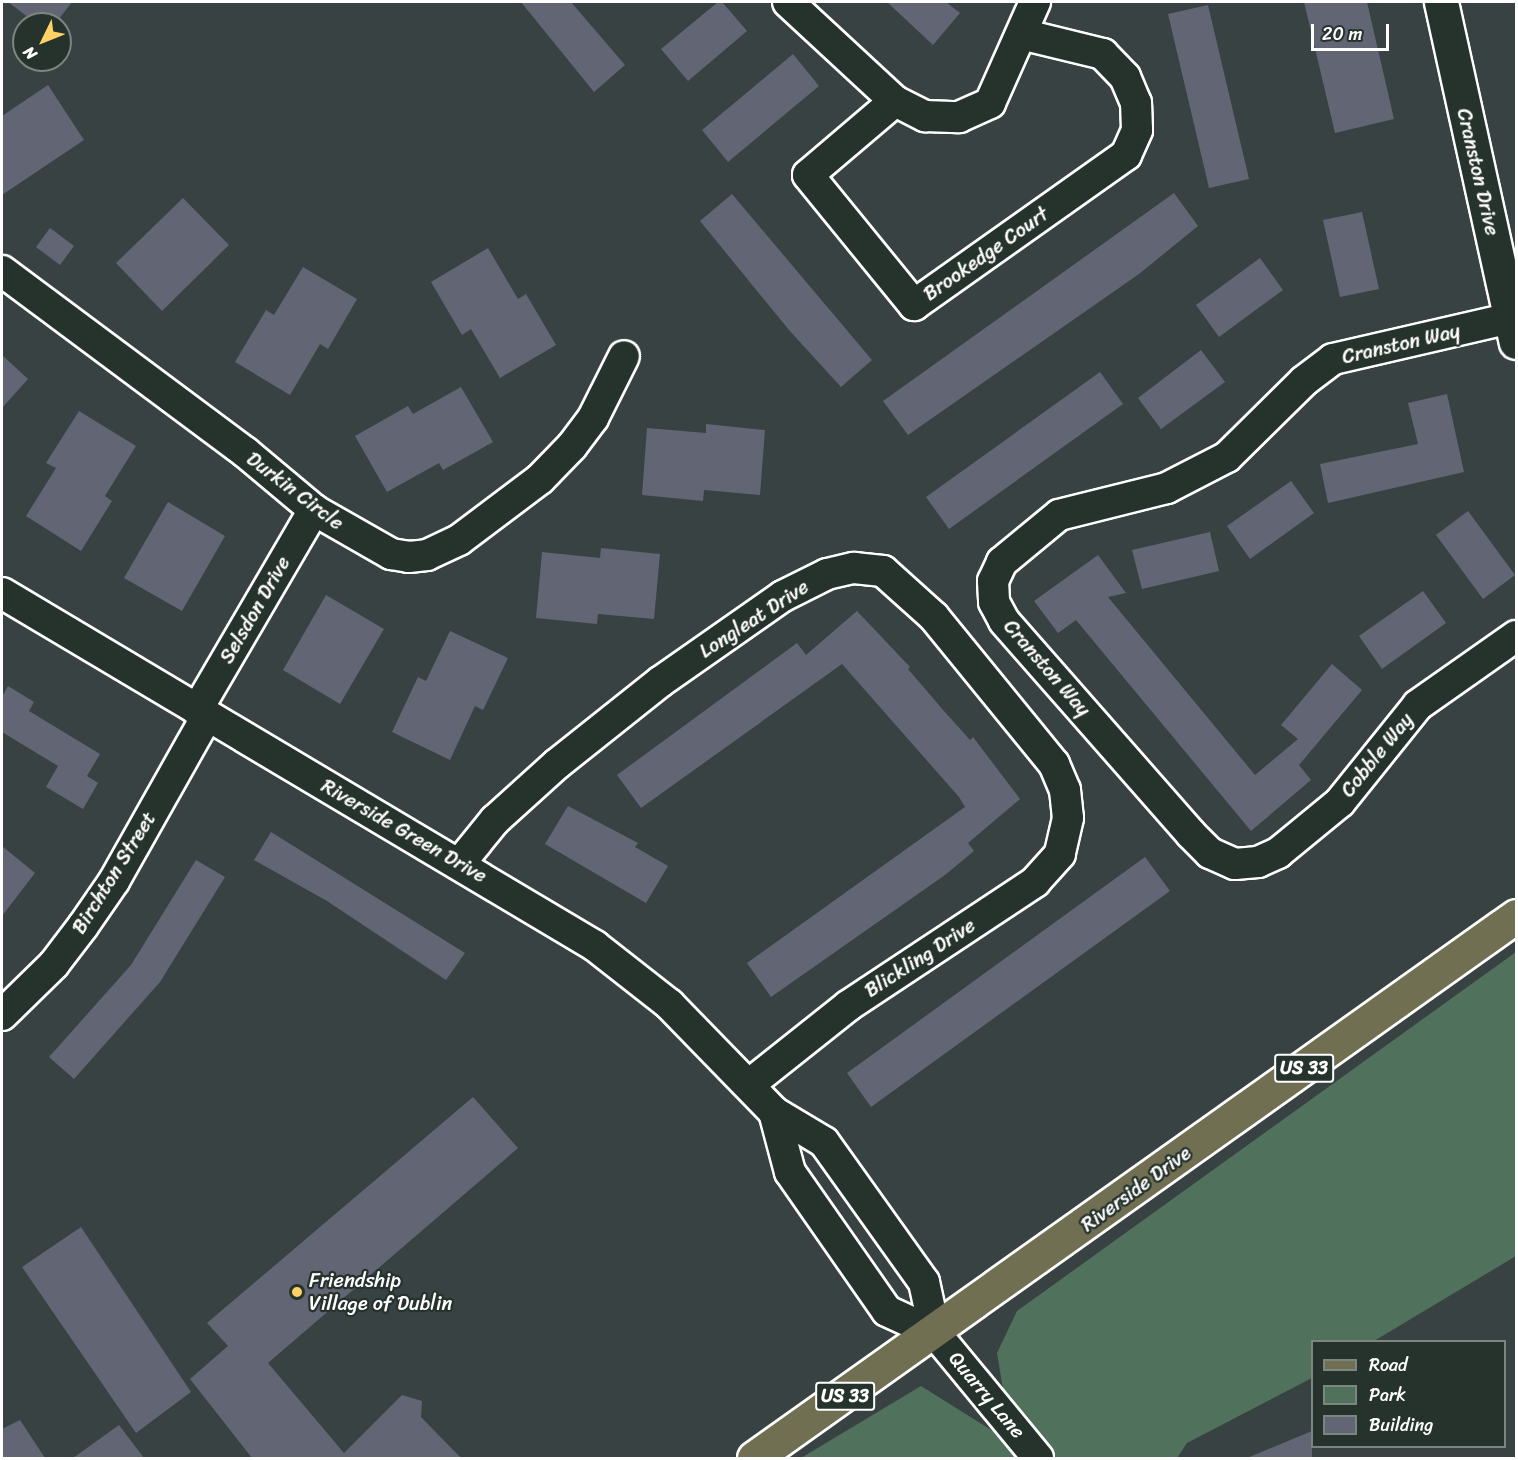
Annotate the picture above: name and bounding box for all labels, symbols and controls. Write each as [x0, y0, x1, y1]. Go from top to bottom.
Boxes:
north arrow [12, 12, 72, 72]
scale bar [1314, 12, 1392, 50]
text: 20 m [1322, 18, 1362, 50]
text: N [16, 39, 44, 67]
street label: Cranston Drive [1452, 106, 1504, 238]
street label: Brookedge Court [919, 202, 1053, 306]
street label: Cranston Way [1340, 319, 1462, 369]
street label: Durkin Circle [242, 447, 348, 535]
street label: Selsdon Drive [215, 552, 295, 668]
street label: Longleat Drive [695, 575, 813, 663]
street label: Cranston Way [998, 615, 1096, 721]
street label: Cobble Way [1336, 708, 1418, 802]
street label: Riverside Green Drive [317, 774, 491, 888]
street label: Birchton Street [67, 807, 161, 939]
street label: Blickling Drive [860, 913, 980, 1003]
road number: US 33 [1274, 1053, 1334, 1083]
street label: Riverside Drive [1076, 1141, 1196, 1237]
place label: Friendship Village of Dublin [309, 1268, 453, 1315]
marker: Friendship Village of Dublin [290, 1285, 304, 1299]
legend [1311, 1340, 1506, 1448]
street label: Quarry Lane [944, 1347, 1030, 1443]
text: Road [1369, 1349, 1408, 1381]
text: Park [1369, 1379, 1406, 1411]
road number: US 33 [815, 1381, 875, 1411]
text: Building [1369, 1409, 1433, 1441]

